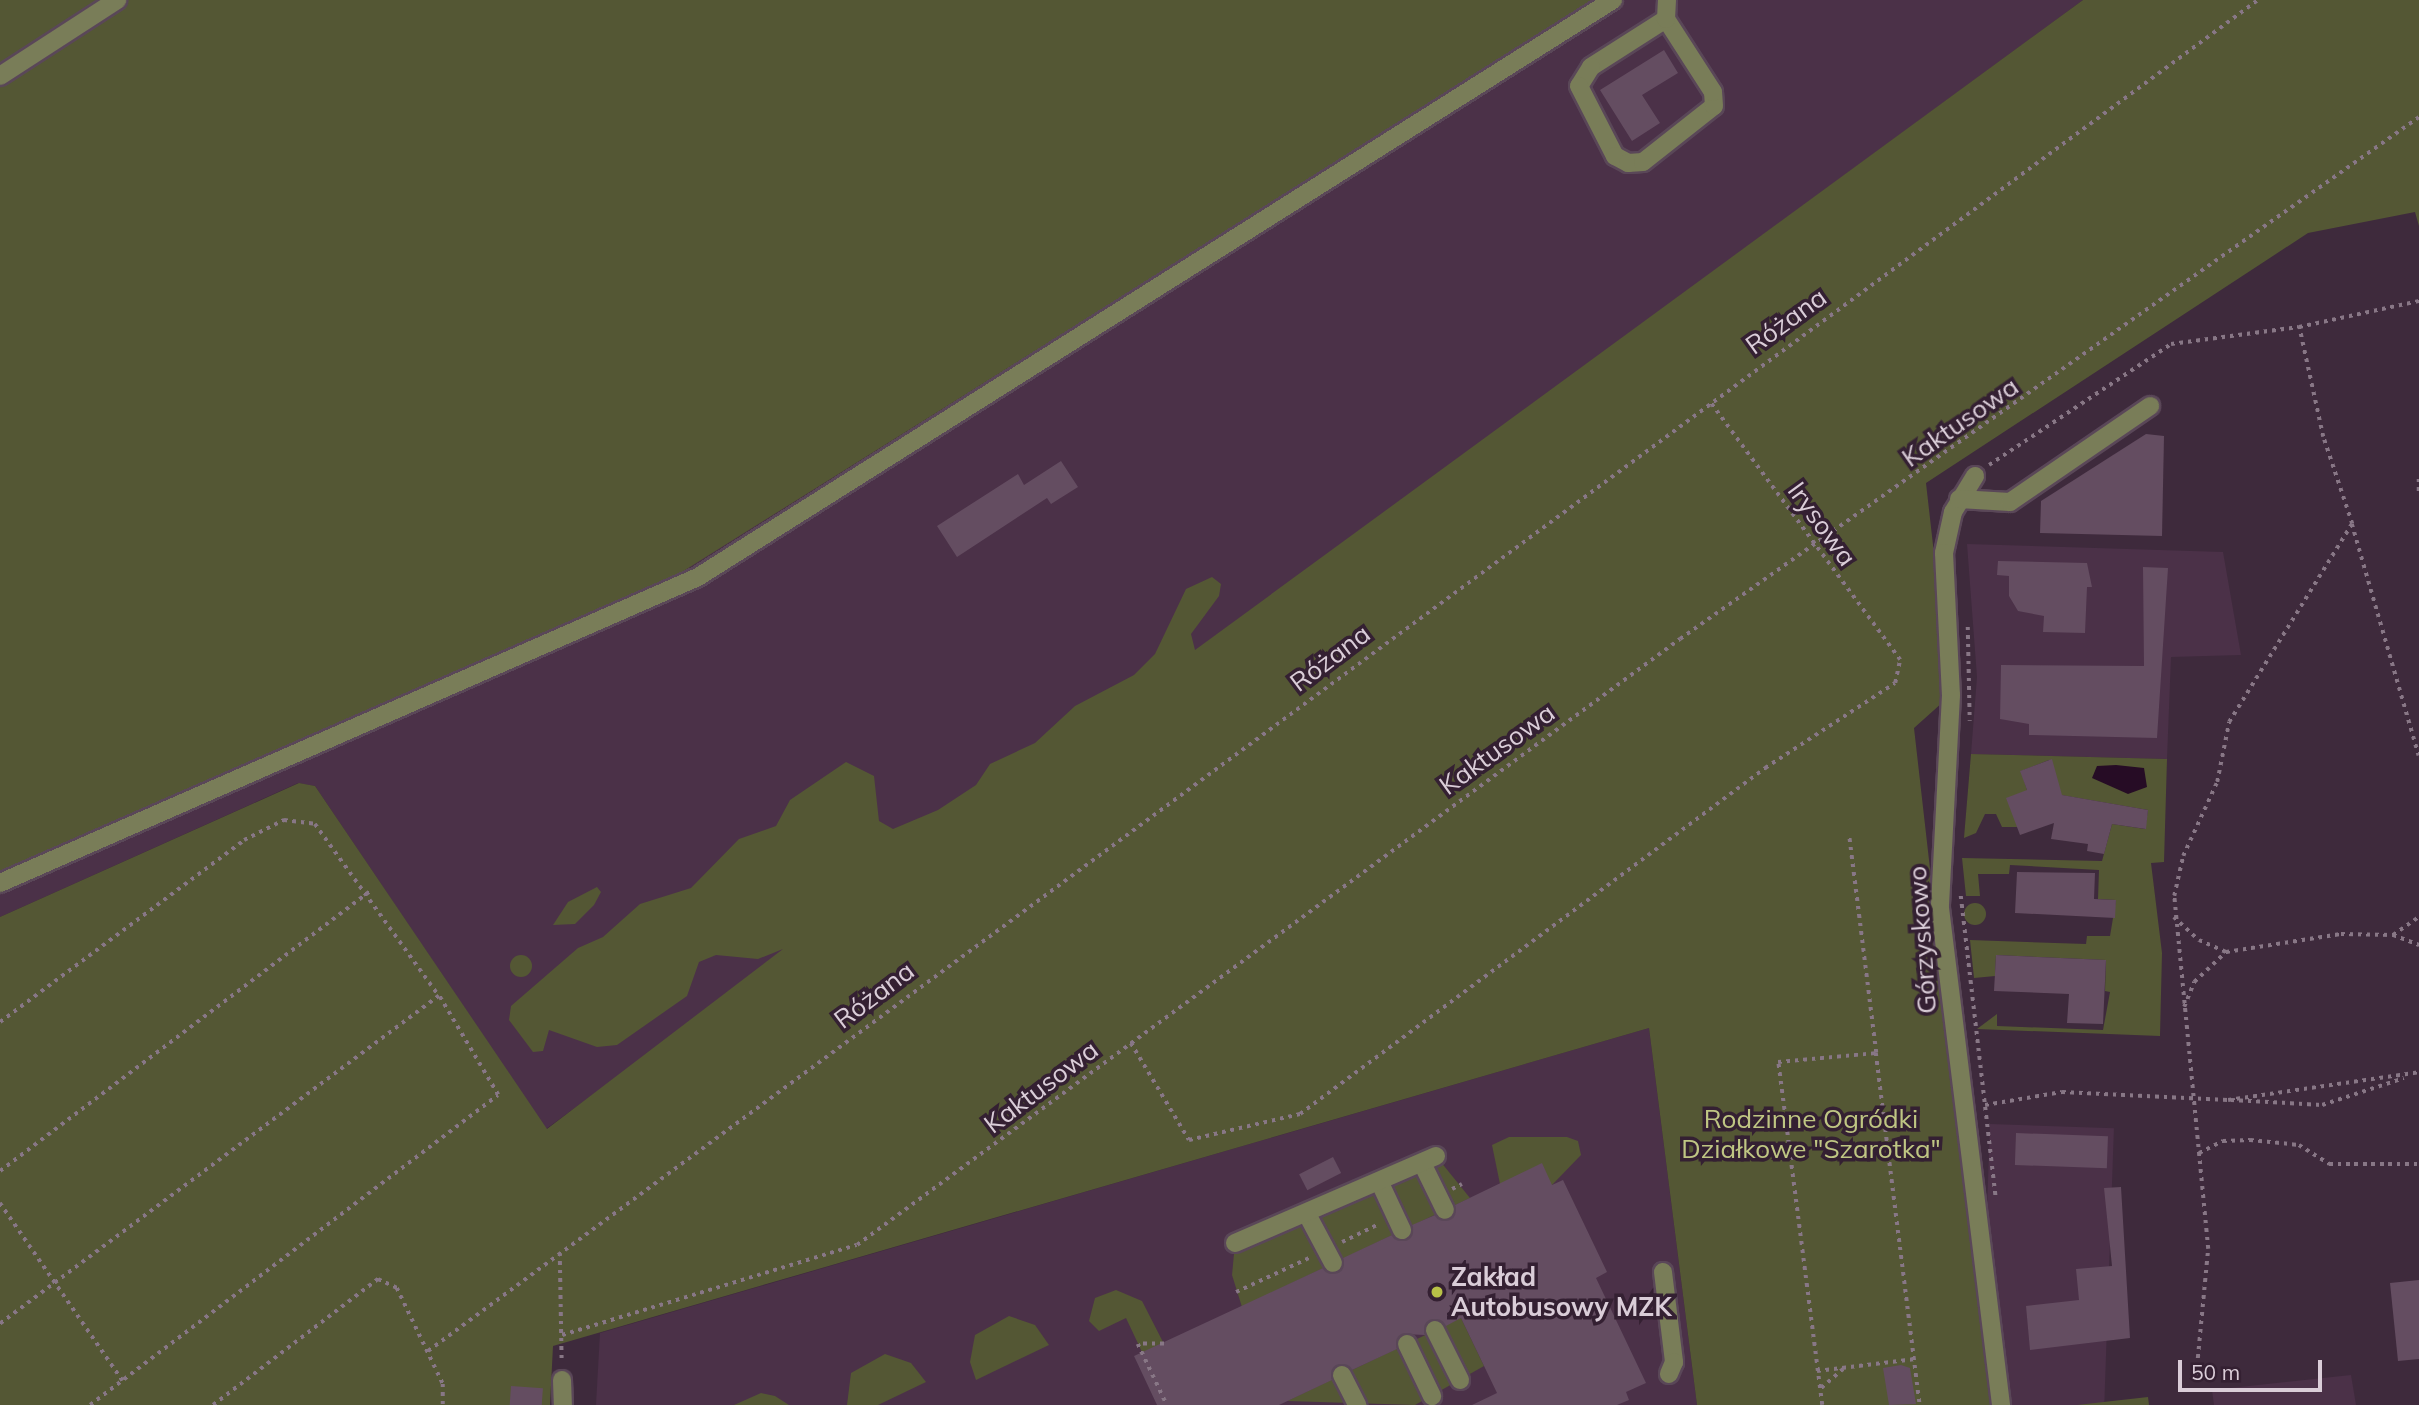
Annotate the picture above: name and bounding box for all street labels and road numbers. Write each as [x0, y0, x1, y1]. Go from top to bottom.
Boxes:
street label: Różana [1740, 281, 1832, 361]
street label: Kaktusowa [1896, 371, 2024, 473]
street label: Irysowa [1781, 476, 1863, 572]
street label: Różana [1284, 618, 1376, 698]
street label: Kaktusowa [1433, 697, 1561, 801]
street label: Górzyskowo [1901, 865, 1943, 1015]
street label: Różana [828, 955, 920, 1035]
street label: Kaktusowa [978, 1034, 1104, 1140]

